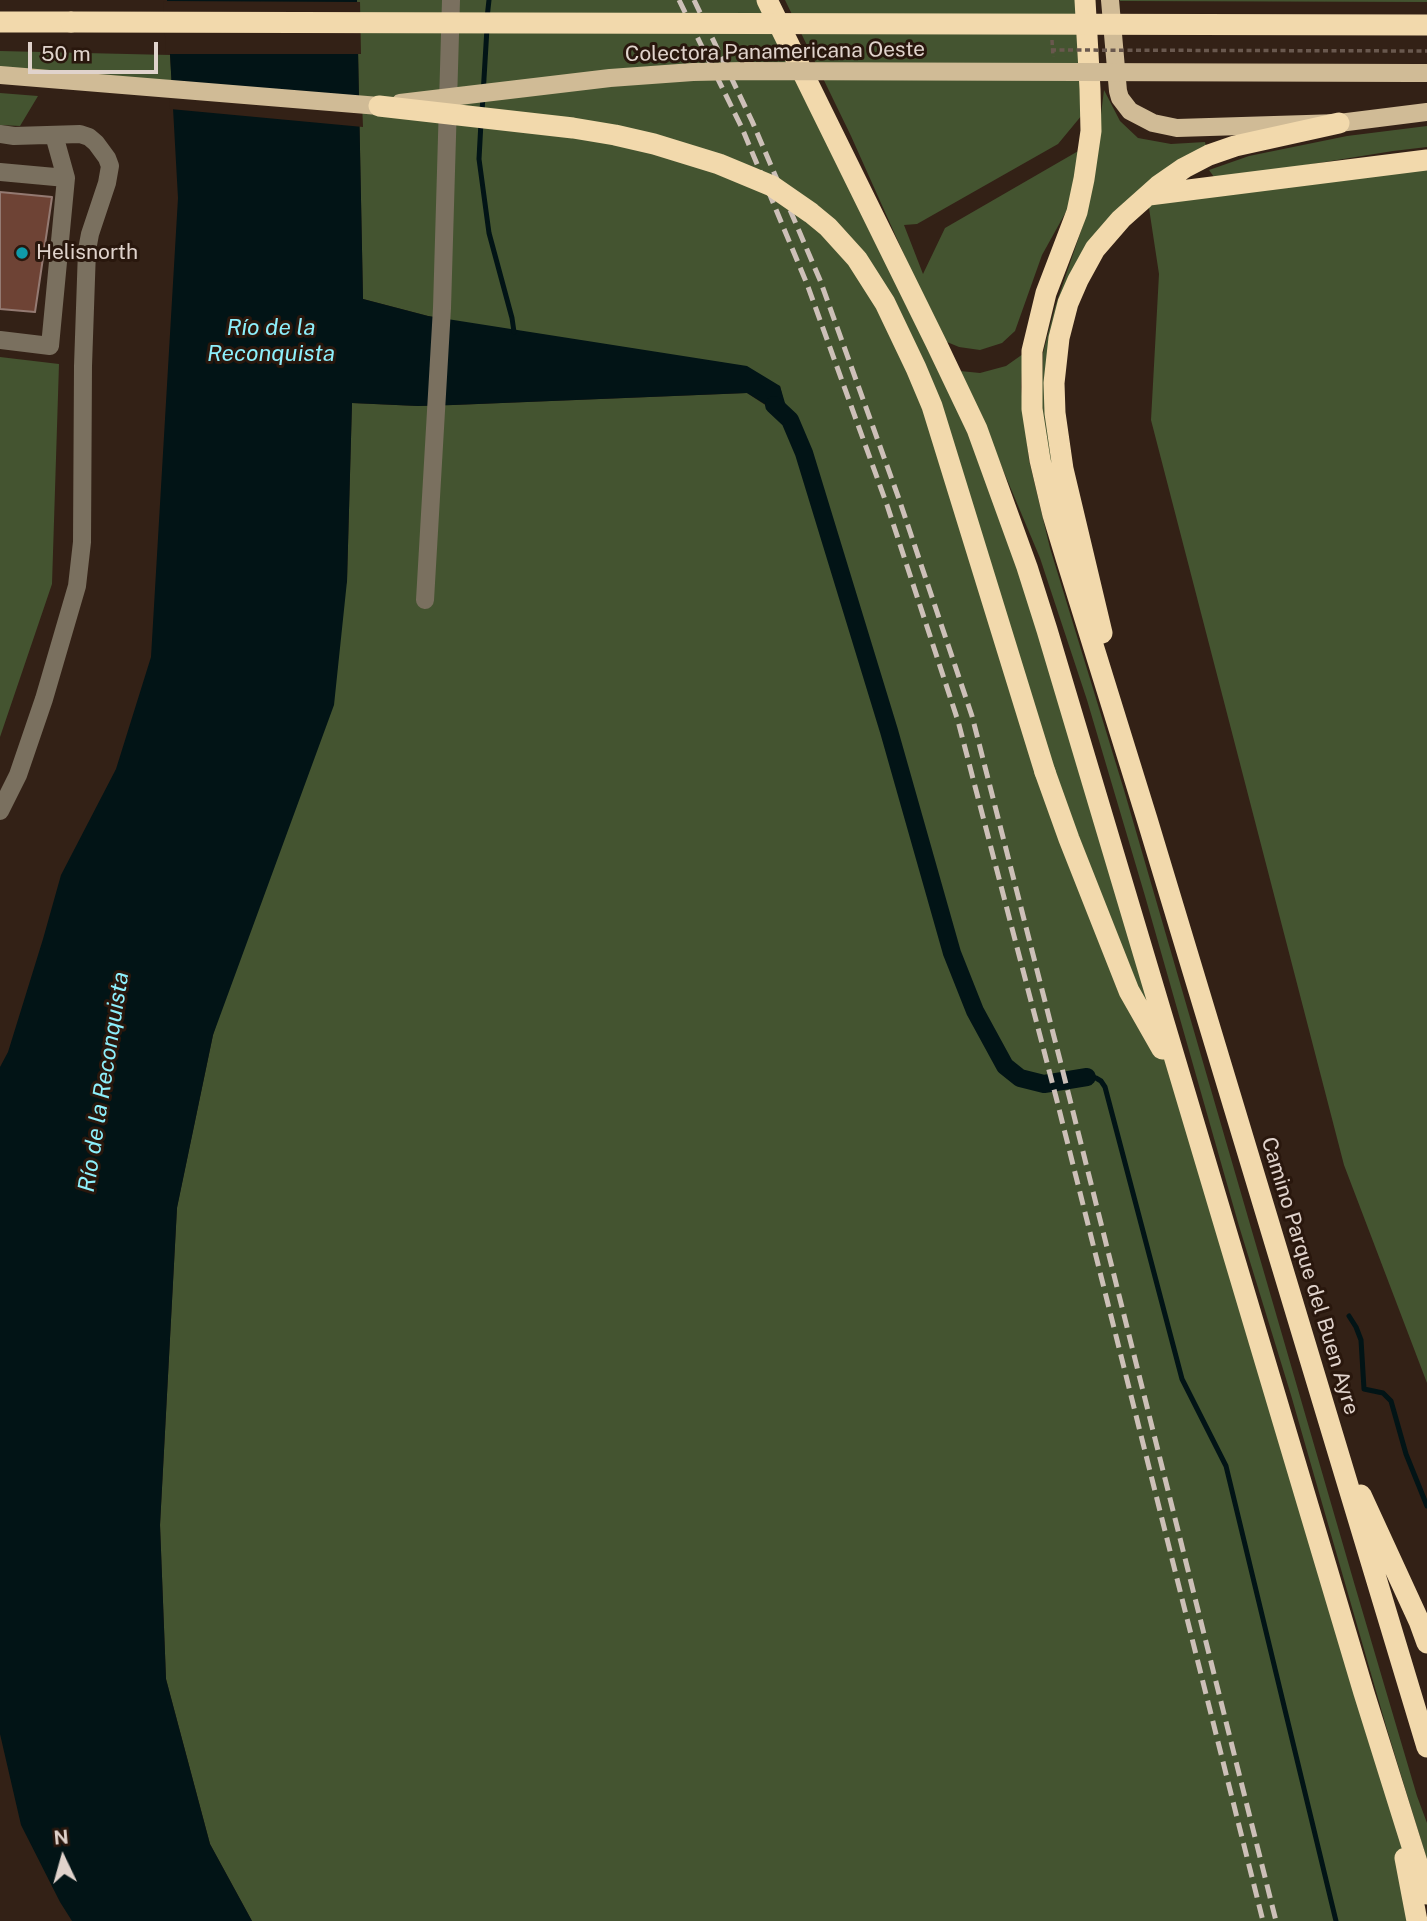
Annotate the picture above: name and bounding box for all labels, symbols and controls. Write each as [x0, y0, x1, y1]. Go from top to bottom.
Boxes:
scale bar [32, 28, 161, 72]
street label: Colectora Panamericana Oeste [625, 37, 925, 67]
text: 50 m [41, 41, 91, 66]
place label: Helisnorth [36, 240, 138, 266]
marker: Helisnorth [14, 245, 30, 261]
water label: Río de la Reconquista [207, 314, 335, 368]
water label: Río de la Reconquista [73, 970, 135, 1194]
street label: Camino Parque del Buen Ayre [1256, 1134, 1364, 1418]
north arrow [28, 1823, 98, 1893]
text: N [53, 1825, 70, 1849]

